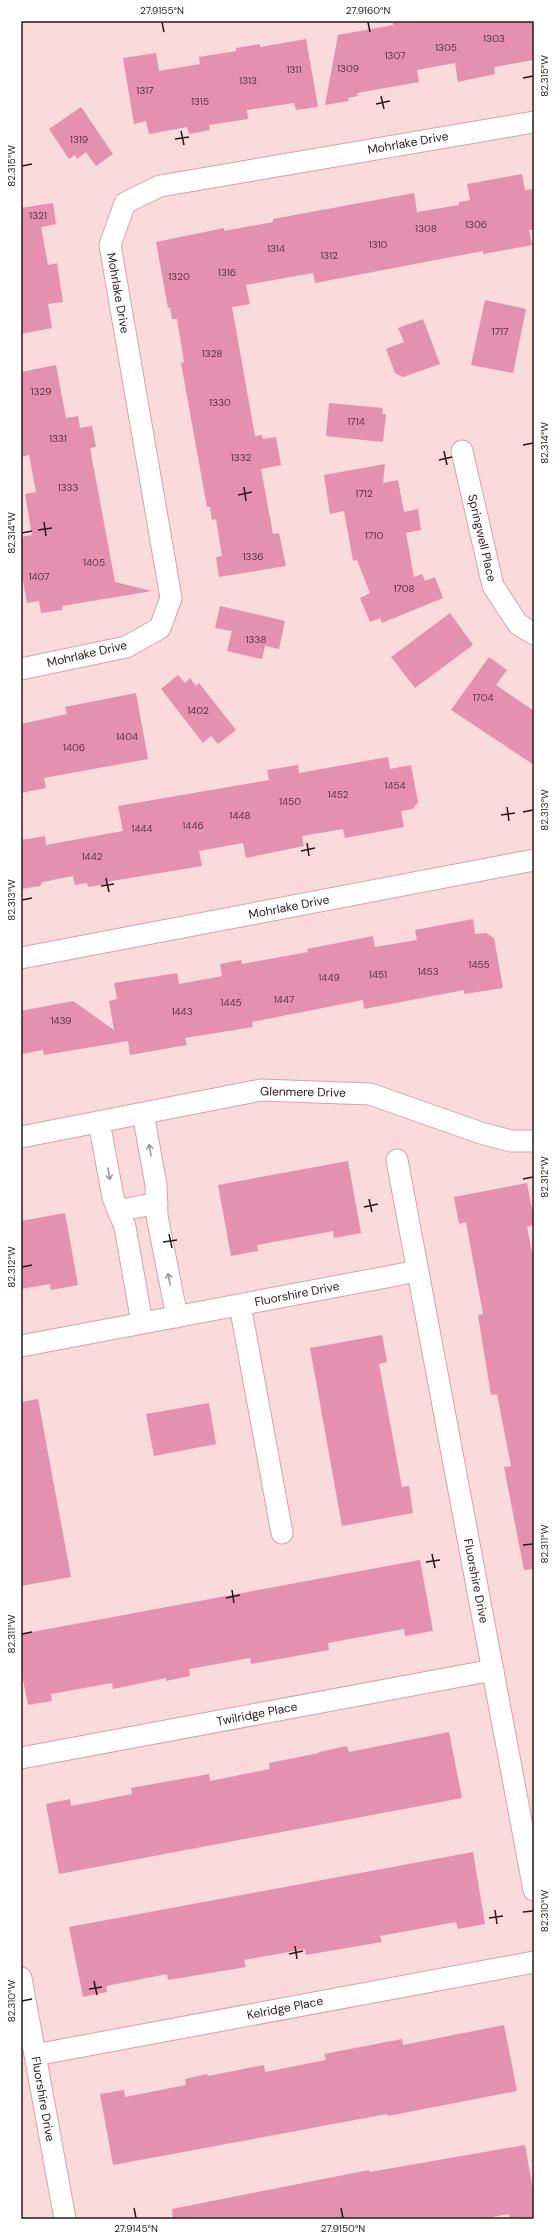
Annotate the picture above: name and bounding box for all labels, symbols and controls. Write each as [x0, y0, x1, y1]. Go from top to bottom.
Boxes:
text: 27.9155°N [140, 4, 184, 17]
text: 27.9160°N [346, 4, 390, 17]
house number: 1303 [483, 32, 505, 45]
house number: 1305 [435, 41, 457, 54]
house number: 1307 [384, 49, 406, 62]
text: 82.315°W [538, 55, 551, 97]
house number: 1309 [337, 62, 359, 75]
house number: 1311 [286, 63, 302, 76]
house number: 1313 [239, 74, 257, 87]
house number: 1317 [136, 84, 154, 97]
house number: 1315 [191, 95, 209, 108]
street label: Mohrlake Drive [366, 128, 450, 158]
house number: 1319 [70, 133, 88, 146]
text: 82.315°W [5, 145, 18, 187]
house number: 1321 [29, 209, 47, 222]
house number: 1306 [465, 218, 487, 231]
house number: 1308 [415, 222, 437, 235]
house number: 1310 [369, 238, 388, 251]
house number: 1314 [267, 242, 285, 255]
house number: 1312 [320, 249, 338, 262]
street label: Mohrlake Drive [103, 251, 133, 335]
house number: 1316 [218, 266, 236, 279]
house number: 1320 [168, 270, 190, 283]
house number: 1717 [492, 325, 508, 338]
house number: 1328 [202, 347, 222, 360]
house number: 1329 [31, 385, 51, 398]
house number: 1330 [209, 396, 231, 409]
house number: 1714 [347, 415, 365, 428]
text: 82.314°W [538, 422, 551, 464]
house number: 1331 [49, 432, 67, 445]
house number: 1332 [231, 451, 252, 464]
house number: 1333 [58, 481, 79, 494]
house number: 1712 [355, 487, 373, 500]
street label: Springwell Place [464, 493, 500, 584]
text: 82.314°W [5, 512, 18, 554]
house number: 1710 [365, 529, 383, 542]
house number: 1336 [242, 550, 264, 563]
house number: 1405 [83, 556, 105, 569]
house number: 1407 [28, 570, 50, 583]
house number: 1708 [393, 582, 415, 595]
house number: 1338 [245, 633, 267, 646]
street label: Mohrlake Drive [45, 637, 129, 671]
house number: 1704 [472, 691, 494, 704]
house number: 1402 [187, 704, 209, 717]
house number: 1404 [116, 730, 138, 743]
house number: 1406 [63, 741, 85, 754]
house number: 1454 [384, 779, 406, 792]
house number: 1452 [328, 788, 349, 801]
text: 82.313°W [538, 789, 551, 831]
house number: 1450 [279, 795, 301, 808]
house number: 1448 [229, 809, 251, 822]
house number: 1446 [182, 819, 204, 832]
house number: 1444 [131, 822, 153, 835]
house number: 1442 [81, 850, 103, 863]
text: 82.313°W [5, 879, 18, 921]
street label: Mohrlake Drive [247, 891, 331, 923]
house number: 1455 [468, 958, 490, 971]
house number: 1453 [417, 965, 439, 978]
house number: 1451 [369, 968, 387, 981]
house number: 1449 [318, 971, 340, 984]
house number: 1447 [274, 993, 294, 1006]
house number: 1445 [220, 996, 242, 1009]
house number: 1443 [171, 1005, 193, 1018]
house number: 1439 [50, 1014, 72, 1027]
street label: Glenmere Drive [260, 1083, 346, 1101]
one-way arrow [146, 1144, 154, 1157]
text: 82.312°W [538, 1156, 551, 1198]
one-way arrow [105, 1167, 113, 1180]
text: 82.312°W [5, 1246, 18, 1288]
one-way arrow [165, 1273, 173, 1286]
street label: Fluorshire Drive [253, 1278, 341, 1310]
text: 82.311°W [538, 1524, 551, 1563]
street label: Fluorshire Drive [460, 1537, 492, 1625]
text: 82.311°W [5, 1614, 18, 1653]
street label: Twilridge Place [215, 1698, 299, 1730]
text: 82.310°W [538, 1889, 551, 1932]
text: 82.310°W [5, 1979, 18, 2022]
street label: Kelridge Place [246, 1993, 325, 2023]
street label: Fluorshire Drive [28, 2055, 58, 2143]
text: 27.9145°N [114, 2222, 158, 2235]
text: 27.9150°N [321, 2222, 365, 2235]

